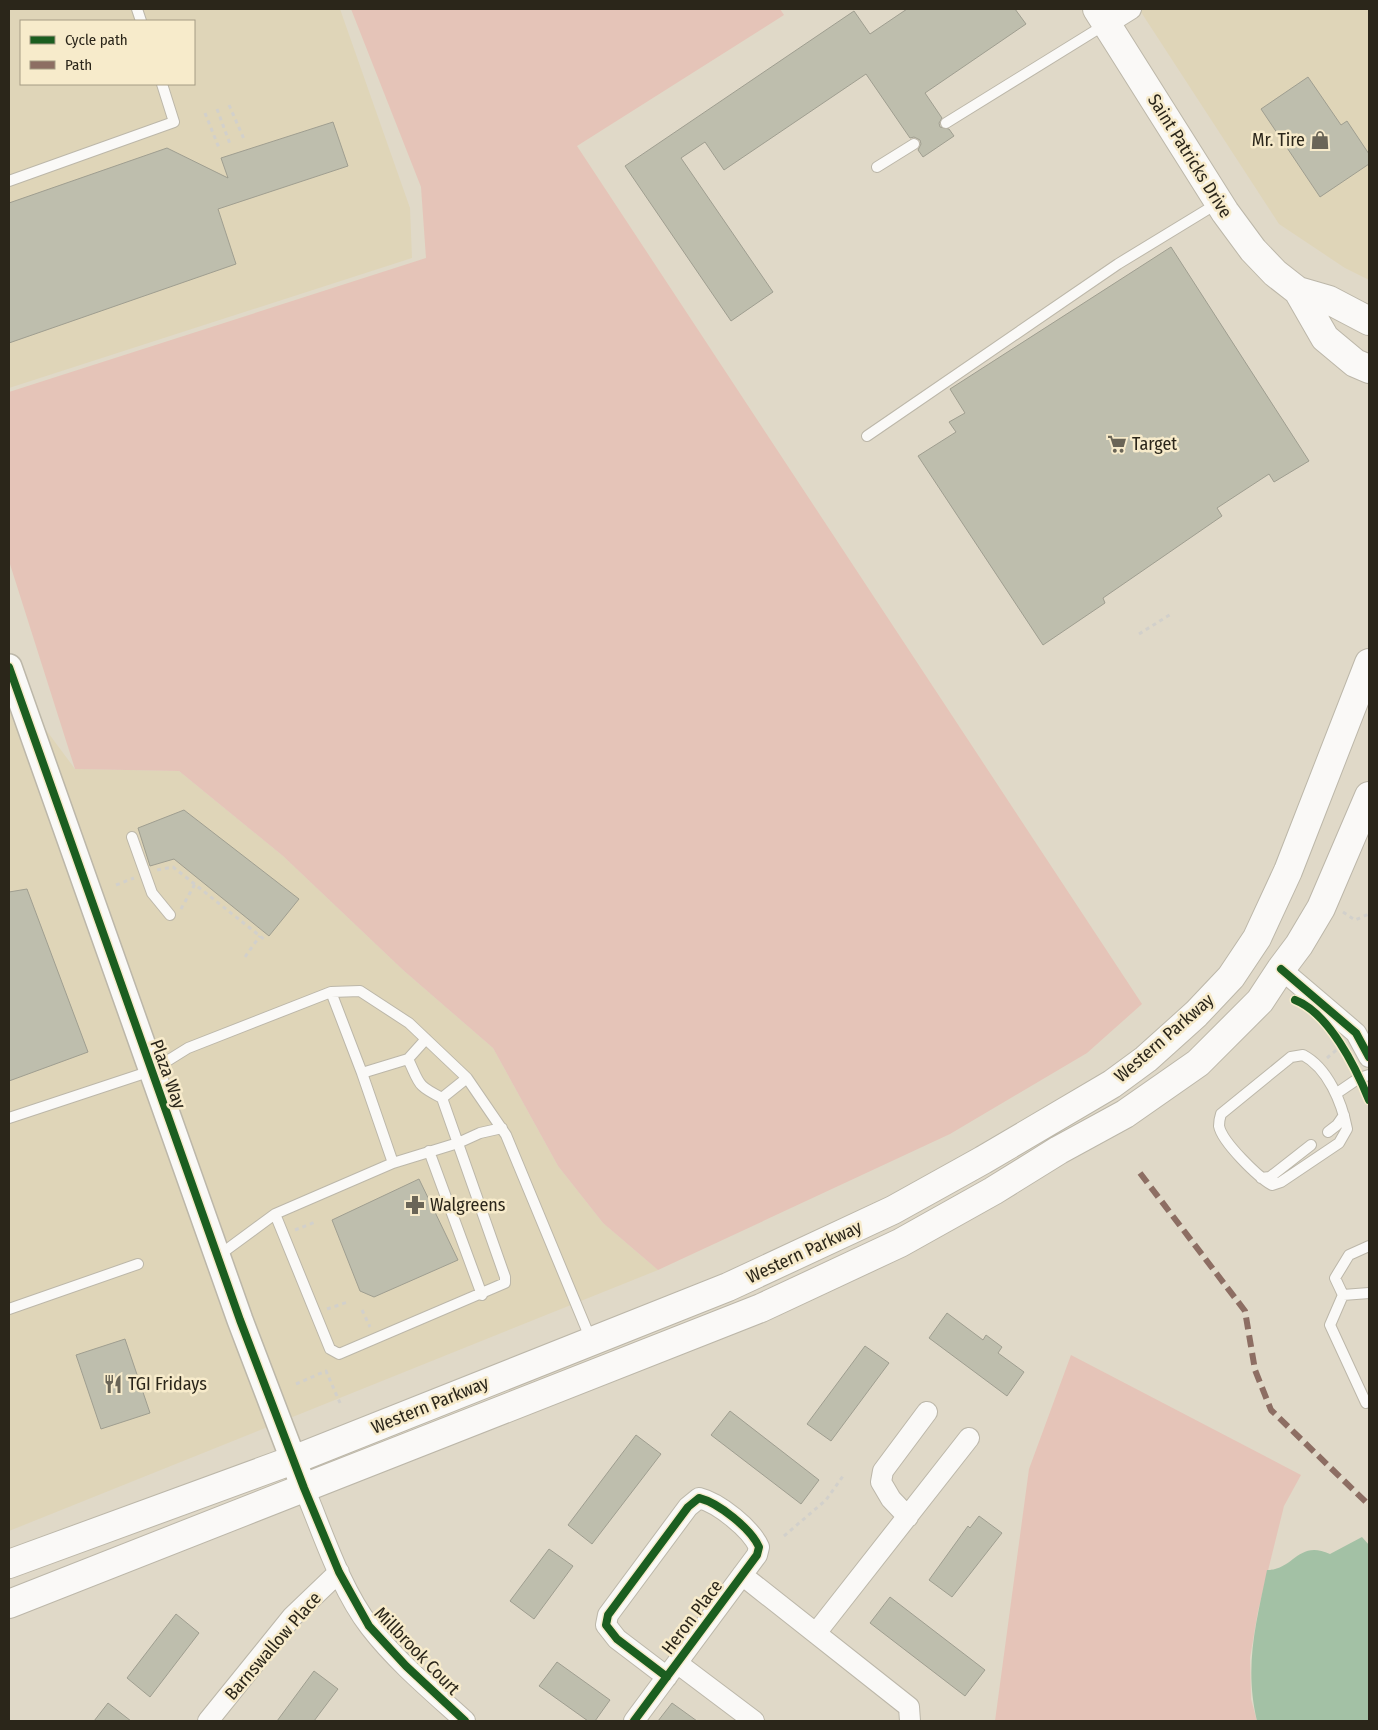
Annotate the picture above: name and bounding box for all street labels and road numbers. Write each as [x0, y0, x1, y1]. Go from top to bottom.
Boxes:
street label: Saint Patricks Drive [1143, 90, 1237, 222]
street label: Western Parkway [1110, 989, 1218, 1087]
street label: Plaza Way [145, 1036, 191, 1112]
street label: Western Parkway [743, 1216, 865, 1288]
street label: Western Parkway [368, 1371, 492, 1439]
street label: Heron Place [657, 1575, 727, 1659]
street label: Barnswallow Place [220, 1587, 326, 1705]
street label: Millbrook Court [370, 1603, 464, 1700]

